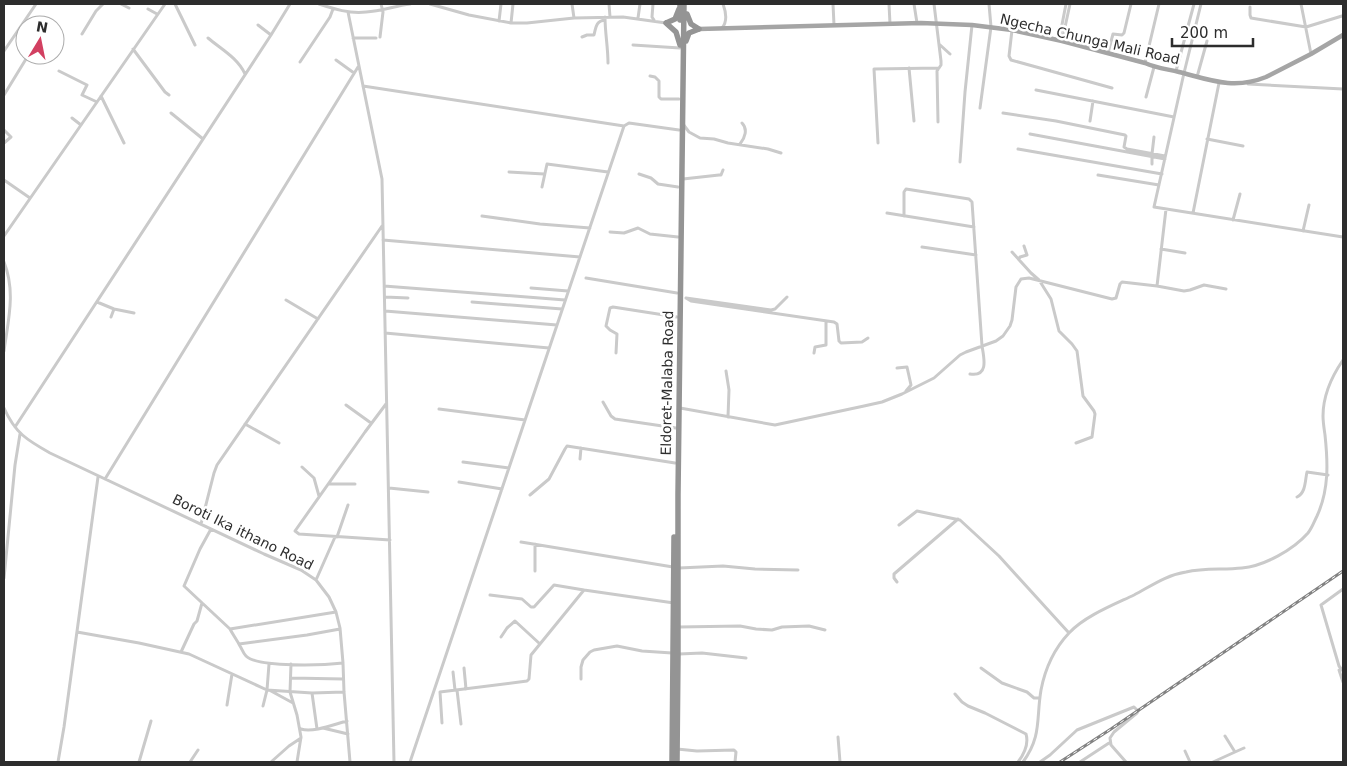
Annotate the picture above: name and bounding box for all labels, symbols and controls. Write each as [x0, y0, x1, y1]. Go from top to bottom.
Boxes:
street label: Ngecha Chunga Mali Road [999, 11, 1181, 67]
north arrow [15, 15, 65, 65]
scale bar [1172, 15, 1253, 47]
text: N [35, 18, 49, 36]
text: 200 m [1180, 24, 1228, 42]
street label: Eldoret-Malaba Road [658, 310, 676, 456]
street label: Boroti Ika ithano Road [170, 491, 316, 573]

